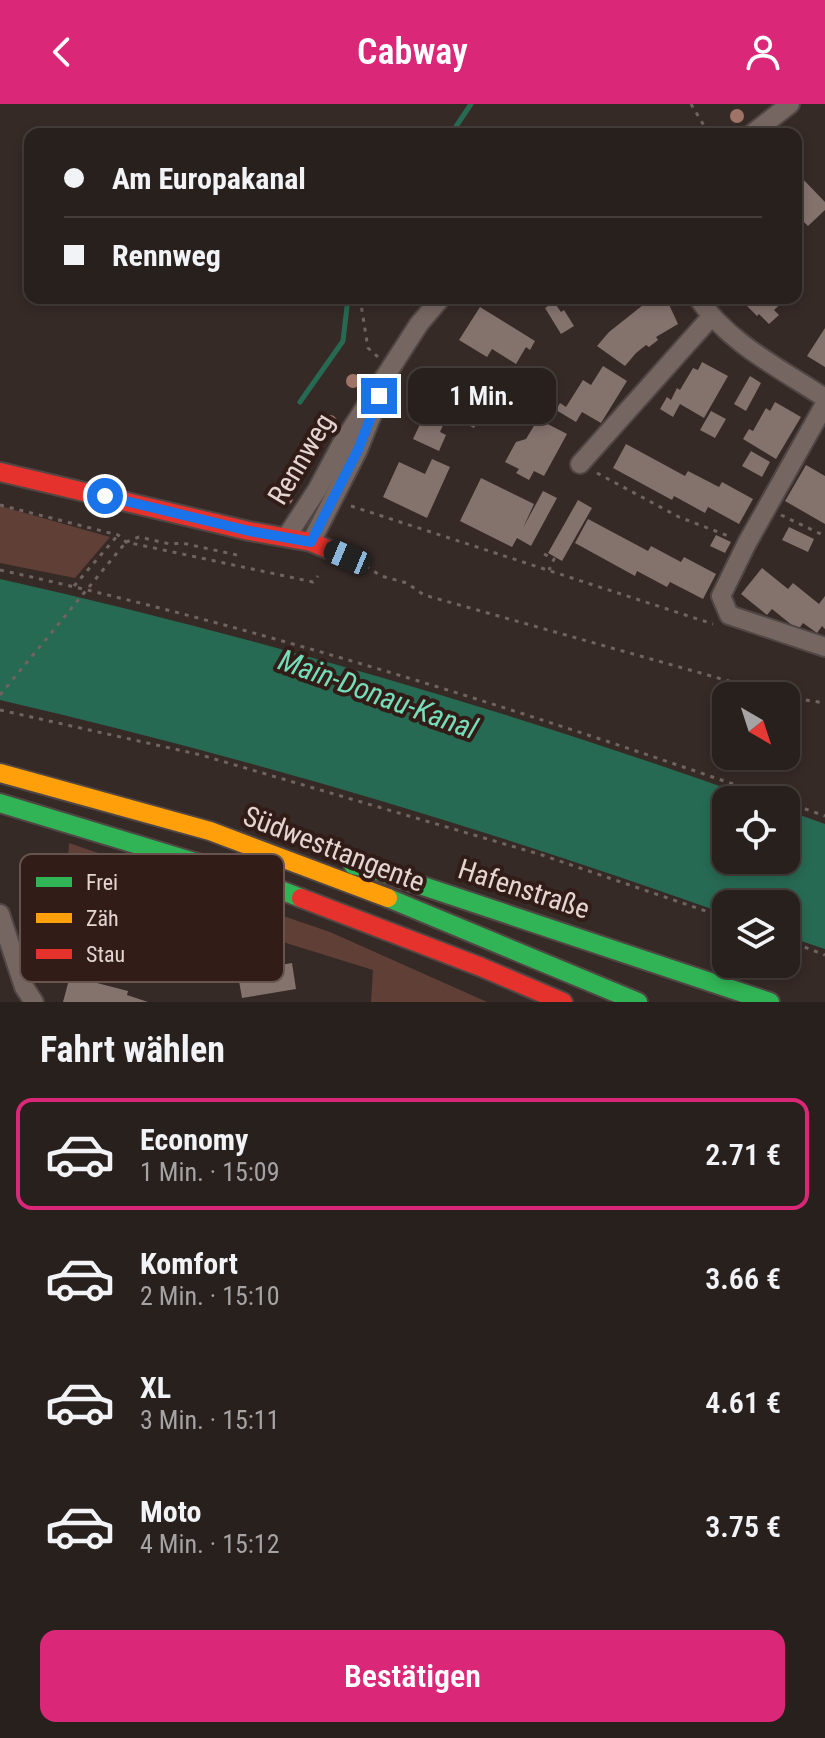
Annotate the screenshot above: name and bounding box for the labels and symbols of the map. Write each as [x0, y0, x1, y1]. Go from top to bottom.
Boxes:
callout: 1 Min. [407, 368, 555, 424]
route end [361, 378, 397, 414]
street label: Rennweg [261, 408, 341, 510]
route start [87, 478, 123, 514]
car [320, 537, 374, 577]
water label: Main-Donau-Kanal [274, 642, 482, 746]
north arrow [712, 682, 800, 770]
street label: Südwesttangente [239, 799, 429, 899]
street label: Hafenstraße [454, 852, 594, 926]
legend [20, 854, 284, 982]
text: Frei [86, 870, 118, 895]
text: Zäh [86, 906, 119, 931]
text: Stau [86, 942, 125, 967]

